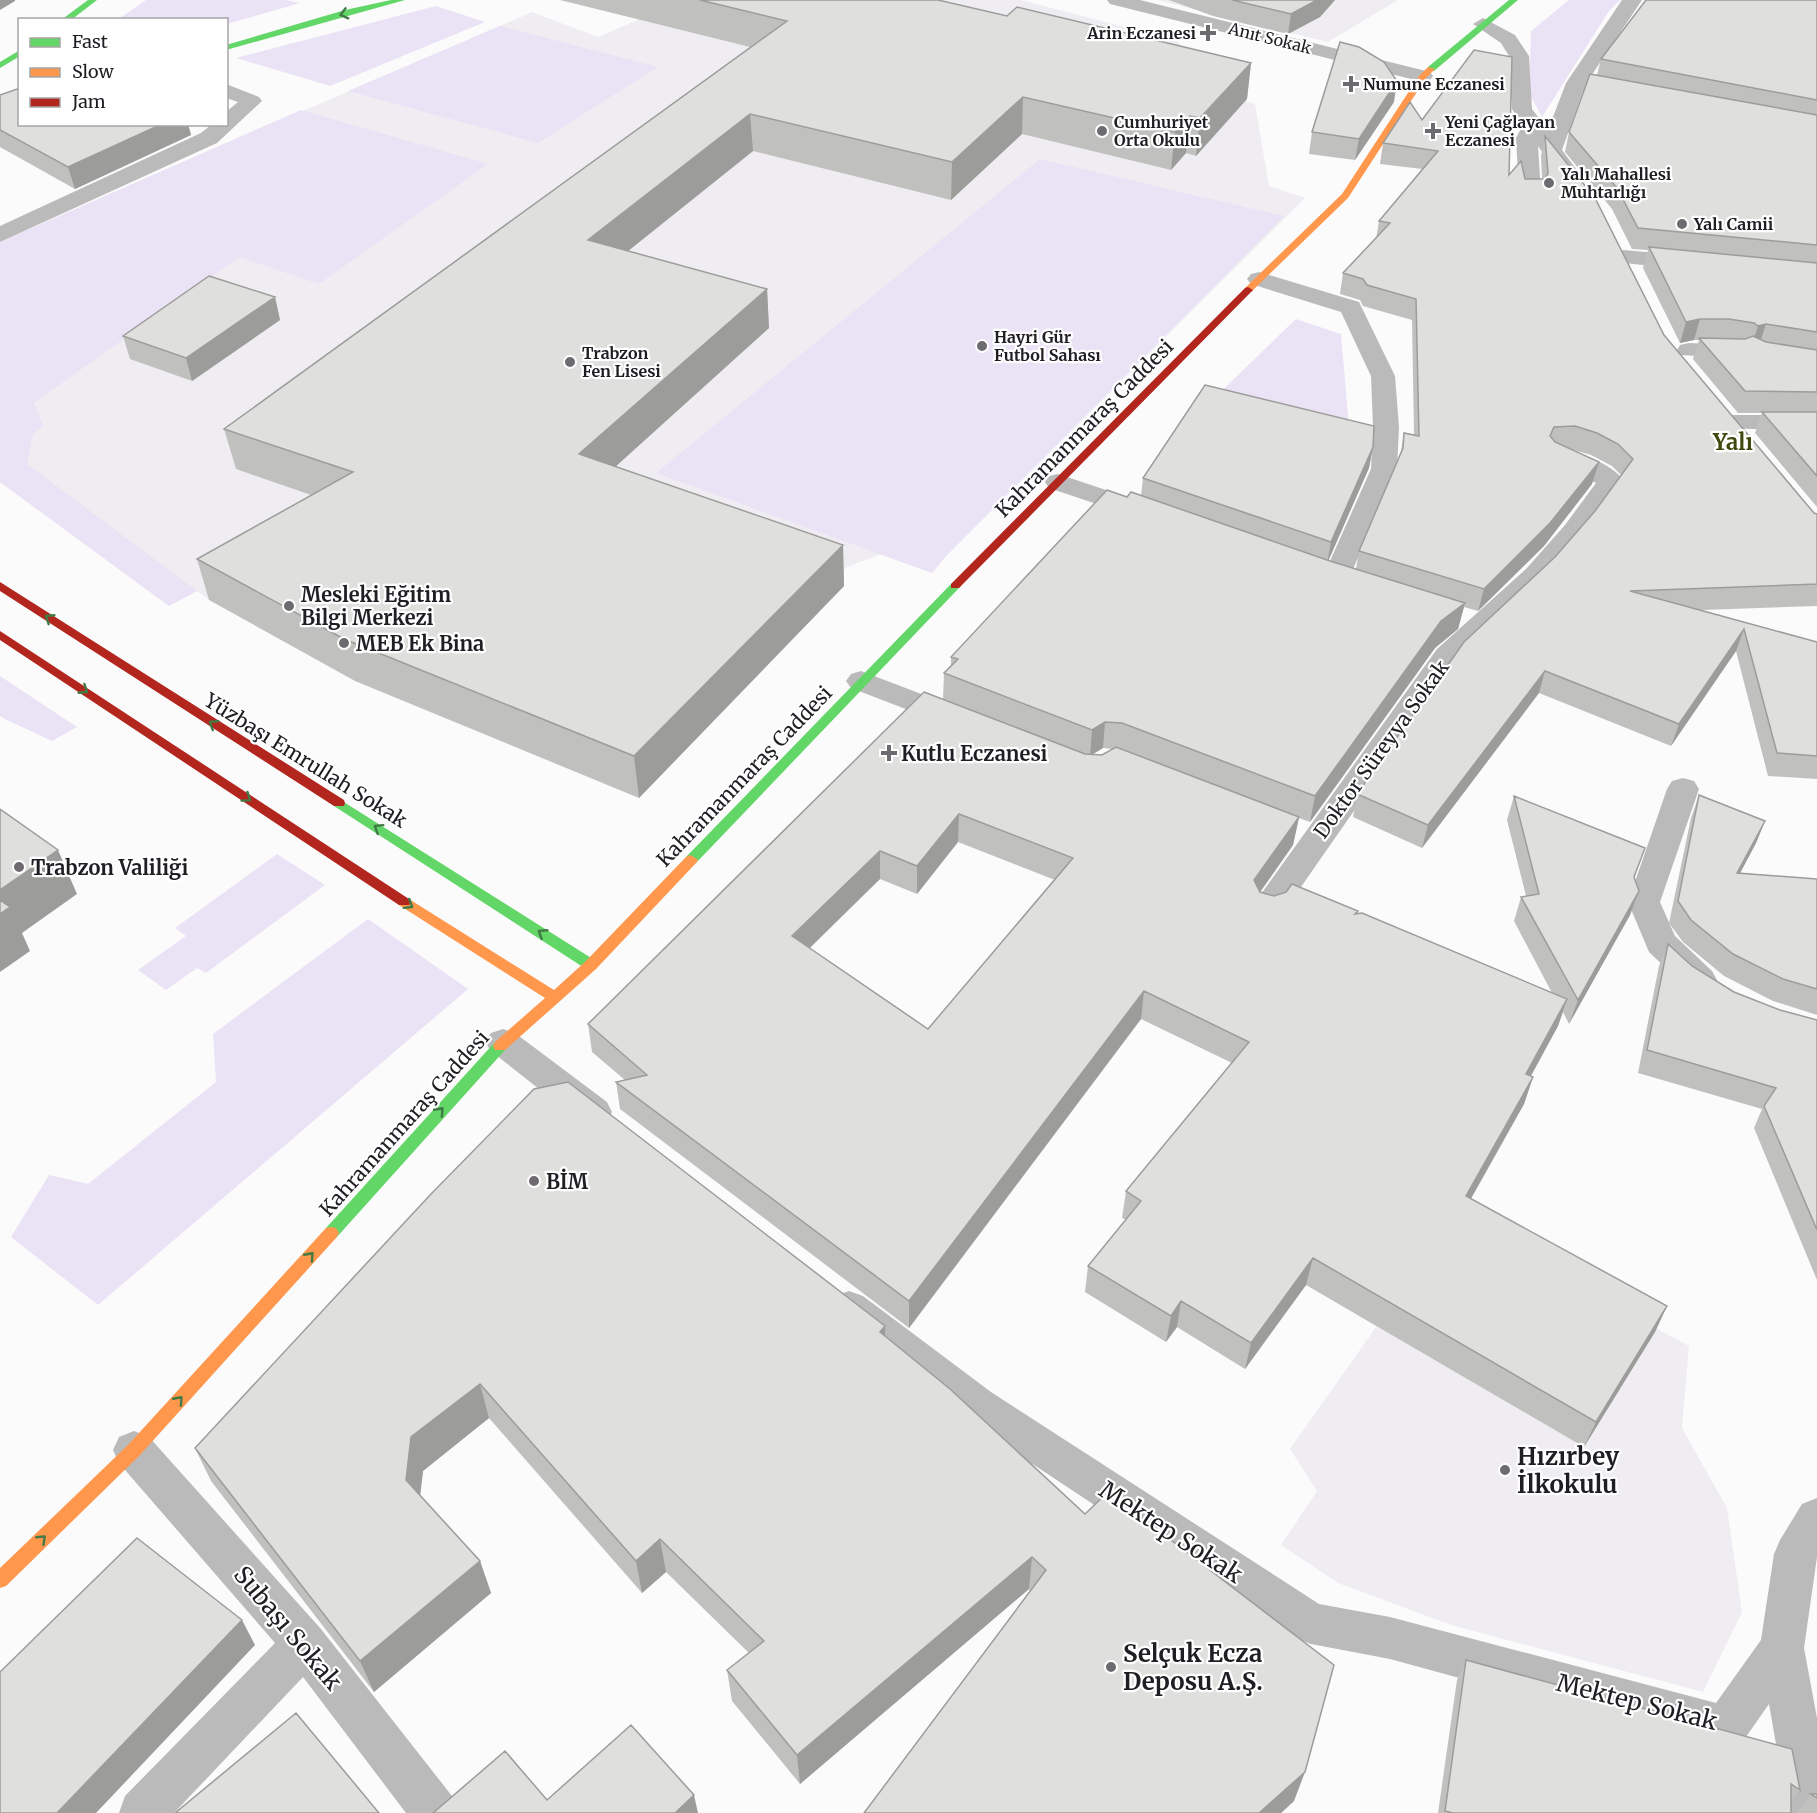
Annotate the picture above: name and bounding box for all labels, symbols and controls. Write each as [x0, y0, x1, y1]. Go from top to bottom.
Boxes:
one-way arrow [339, 6, 349, 19]
legend [18, 18, 228, 126]
street label: Anıt Sokak [1226, 18, 1314, 58]
place label: Arin Eczanesi [1086, 23, 1197, 43]
marker: Arin Eczanesi [1201, 26, 1215, 40]
text: Fast [72, 30, 108, 53]
text: Slow [72, 60, 115, 83]
place label: Numune Eczanesi [1363, 74, 1505, 94]
marker: Numune Eczanesi [1344, 77, 1358, 91]
text: Jam [71, 90, 106, 113]
place label: Cumhuriyet Orta Okulu [1114, 112, 1209, 150]
place label: Yeni Çağlayan Eczanesi [1444, 112, 1555, 150]
marker: Cumhuriyet Orta Okulu [1095, 124, 1109, 138]
marker: Yeni Çağlayan Eczanesi [1426, 124, 1440, 138]
place label: Yalı Mahallesi Muhtarlığı [1560, 164, 1672, 202]
marker: Yalı Mahallesi Muhtarlığı [1542, 176, 1556, 190]
place label: Yalı Camii [1693, 214, 1774, 234]
marker: Yalı Camii [1675, 217, 1689, 231]
place label: Hayri Gür Futbol Sahası [994, 327, 1101, 365]
street label: Kahramanmaraş Caddesi [990, 334, 1178, 522]
marker: Hayri Gür Futbol Sahası [975, 339, 989, 353]
place label: Trabzon Fen Lisesi [582, 343, 661, 381]
marker: Trabzon Fen Lisesi [563, 355, 577, 369]
district label: Yalı [1712, 428, 1753, 456]
place label: Mesleki Eğitim Bilgi Merkezi [301, 582, 451, 630]
marker: Mesleki Eğitim Bilgi Merkezi [282, 599, 296, 613]
one-way arrow [45, 614, 56, 625]
place label: MEB Ek Bina [356, 631, 484, 656]
marker: MEB Ek Bina [337, 636, 351, 650]
street label: Doktor Süreyya Sokak [1308, 655, 1454, 843]
street label: Kahramanmaraş Caddesi [651, 681, 837, 871]
one-way arrow [78, 683, 89, 694]
street label: Yüzbaşı Emrullah Sokak [199, 687, 412, 833]
one-way arrow [209, 720, 220, 731]
place label: Kutlu Eczanesi [901, 741, 1047, 766]
marker: Kutlu Eczanesi [882, 746, 896, 760]
one-way arrow [240, 791, 251, 802]
one-way arrow [374, 824, 384, 836]
place label: Trabzon Valiliği [31, 855, 188, 880]
marker: Trabzon Valiliği [12, 860, 26, 874]
one-way arrow [403, 898, 414, 909]
one-way arrow [538, 929, 549, 940]
street label: Kahramanmaraş Caddesi [314, 1025, 494, 1221]
one-way arrow [433, 1107, 444, 1118]
place label: BİM [546, 1168, 589, 1194]
marker: BİM [527, 1174, 541, 1188]
one-way arrow [303, 1252, 314, 1263]
one-way arrow [172, 1397, 183, 1407]
place label: Hızırbey İlkokulu [1517, 1441, 1620, 1500]
marker: Hızırbey İlkokulu [1498, 1463, 1512, 1477]
street label: Mektep Sokak [1094, 1474, 1249, 1590]
one-way arrow [35, 1536, 46, 1547]
street label: Subaşı Sokak [227, 1560, 349, 1697]
place label: Selçuk Ecza Deposu A.Ş. [1123, 1638, 1263, 1697]
marker: Selçuk Ecza Deposu A.Ş. [1104, 1660, 1118, 1674]
street label: Mektep Sokak [1553, 1667, 1721, 1737]

